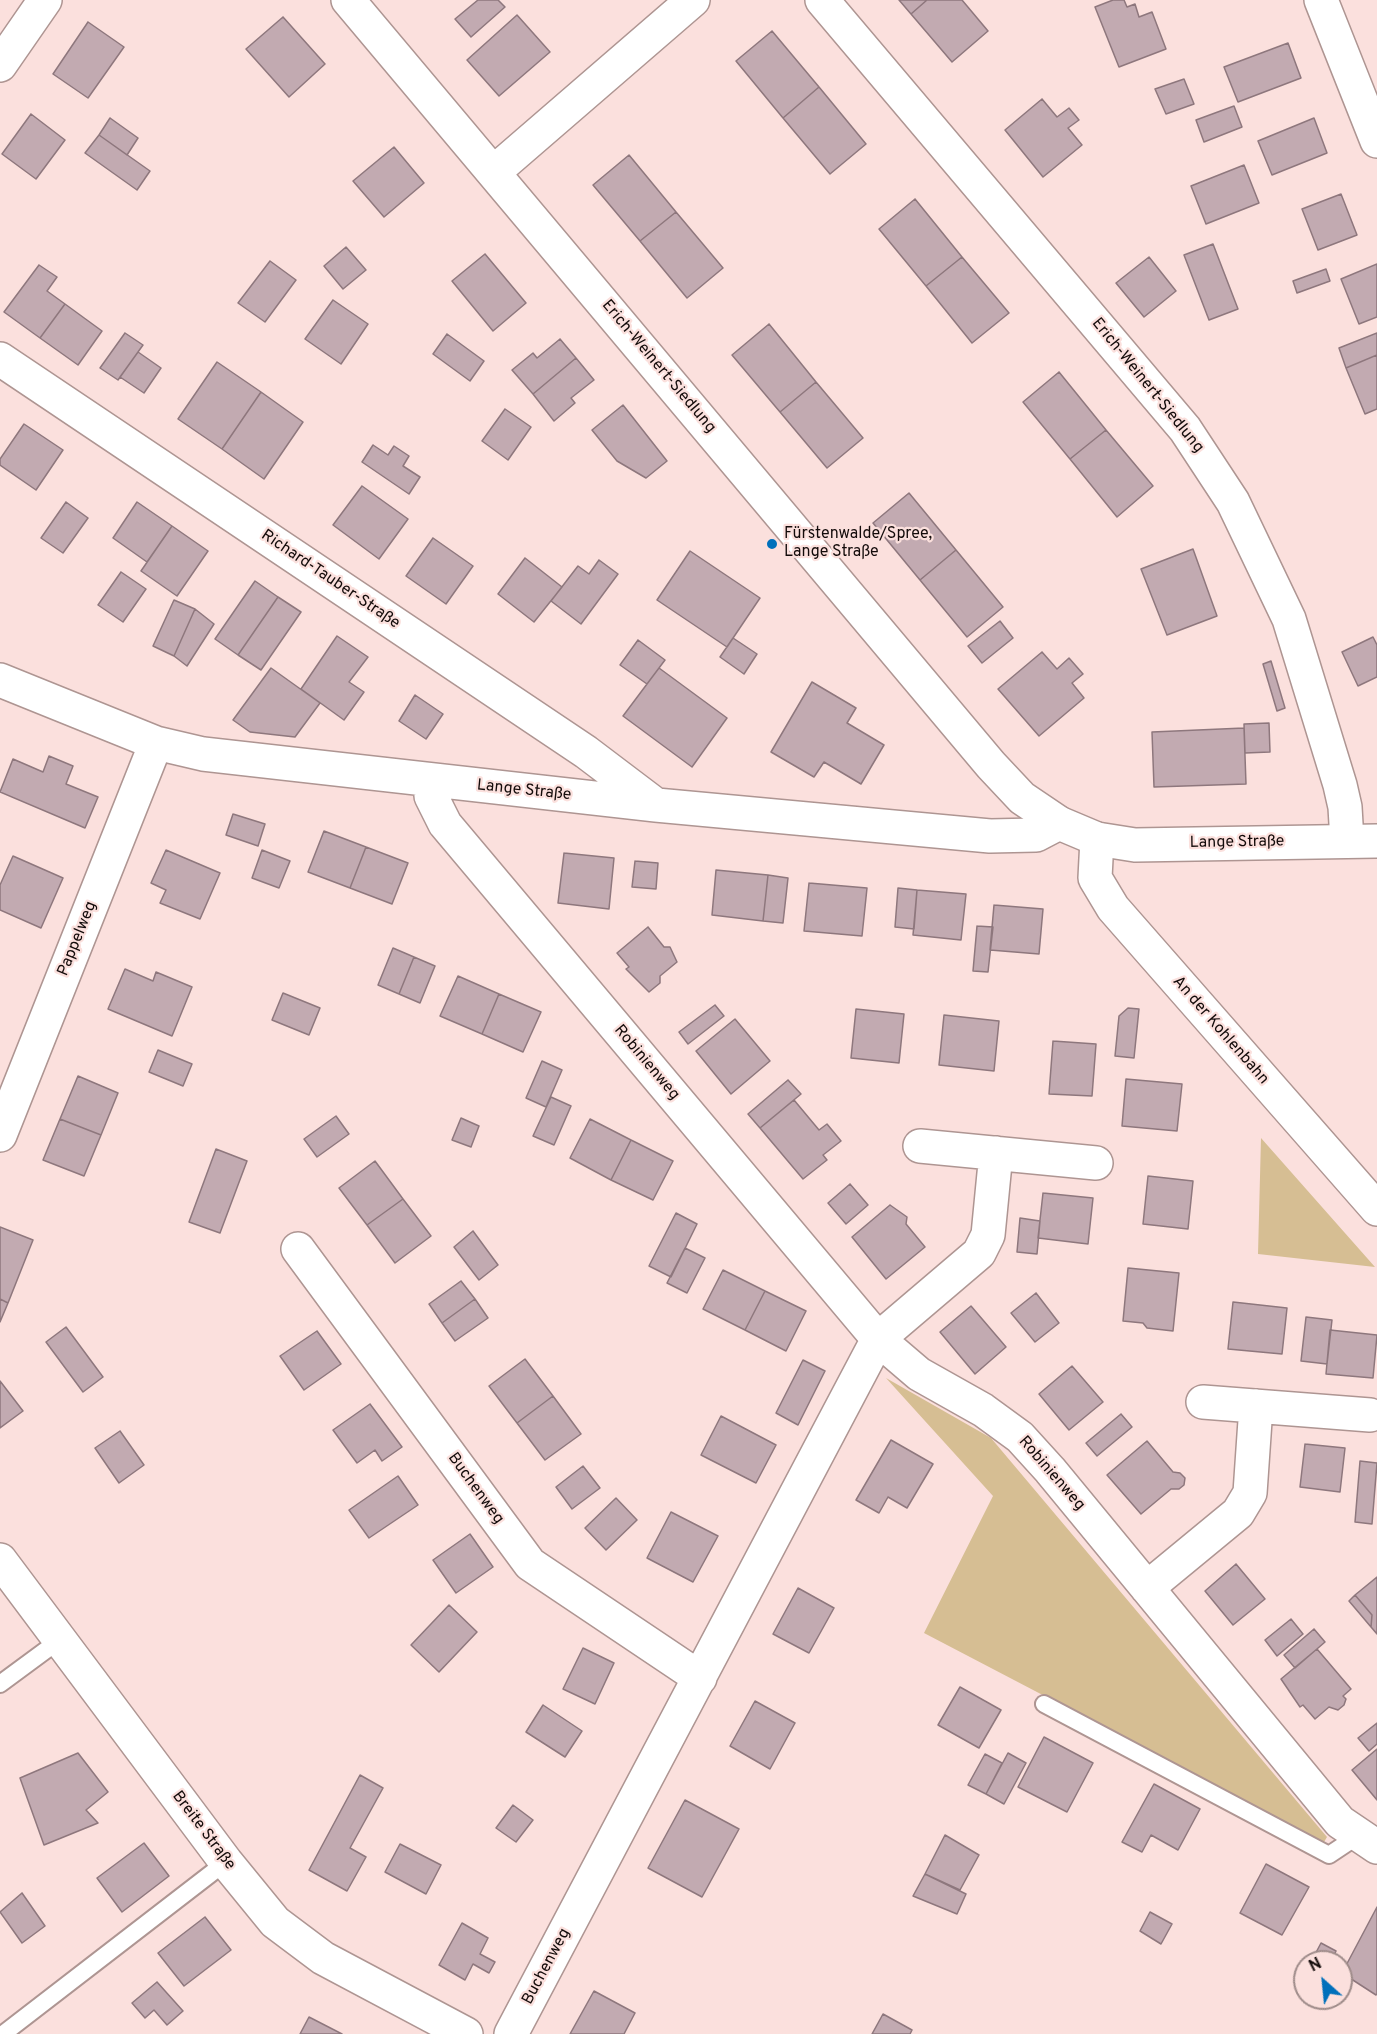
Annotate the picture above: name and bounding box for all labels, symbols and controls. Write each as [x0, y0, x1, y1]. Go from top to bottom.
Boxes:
street label: Erich-Weinert-Siedlung [597, 297, 719, 437]
street label: Erich-Weinert-Siedlung [1087, 315, 1207, 457]
place label: Fürstenwalde/Spree, Lange Straße [784, 525, 932, 563]
street label: Richard-Tauber-Straße [257, 526, 403, 634]
marker: Fürstenwalde/Spree, Lange Straße [765, 537, 779, 551]
street label: Lange Straße [476, 777, 572, 805]
street label: Lange Straße [1189, 833, 1285, 853]
street label: Pappelweg [54, 899, 102, 979]
street label: An der Kohlenbahn [1168, 973, 1272, 1089]
street label: Robinienweg [609, 1022, 683, 1104]
street label: Robinienweg [1014, 1433, 1088, 1515]
street label: Buchenweg [443, 1450, 507, 1528]
street label: Breite Straße [167, 1788, 239, 1874]
street label: Buchenweg [519, 1926, 575, 2008]
north arrow [1293, 1950, 1353, 2010]
text: N [1306, 1954, 1325, 1977]

